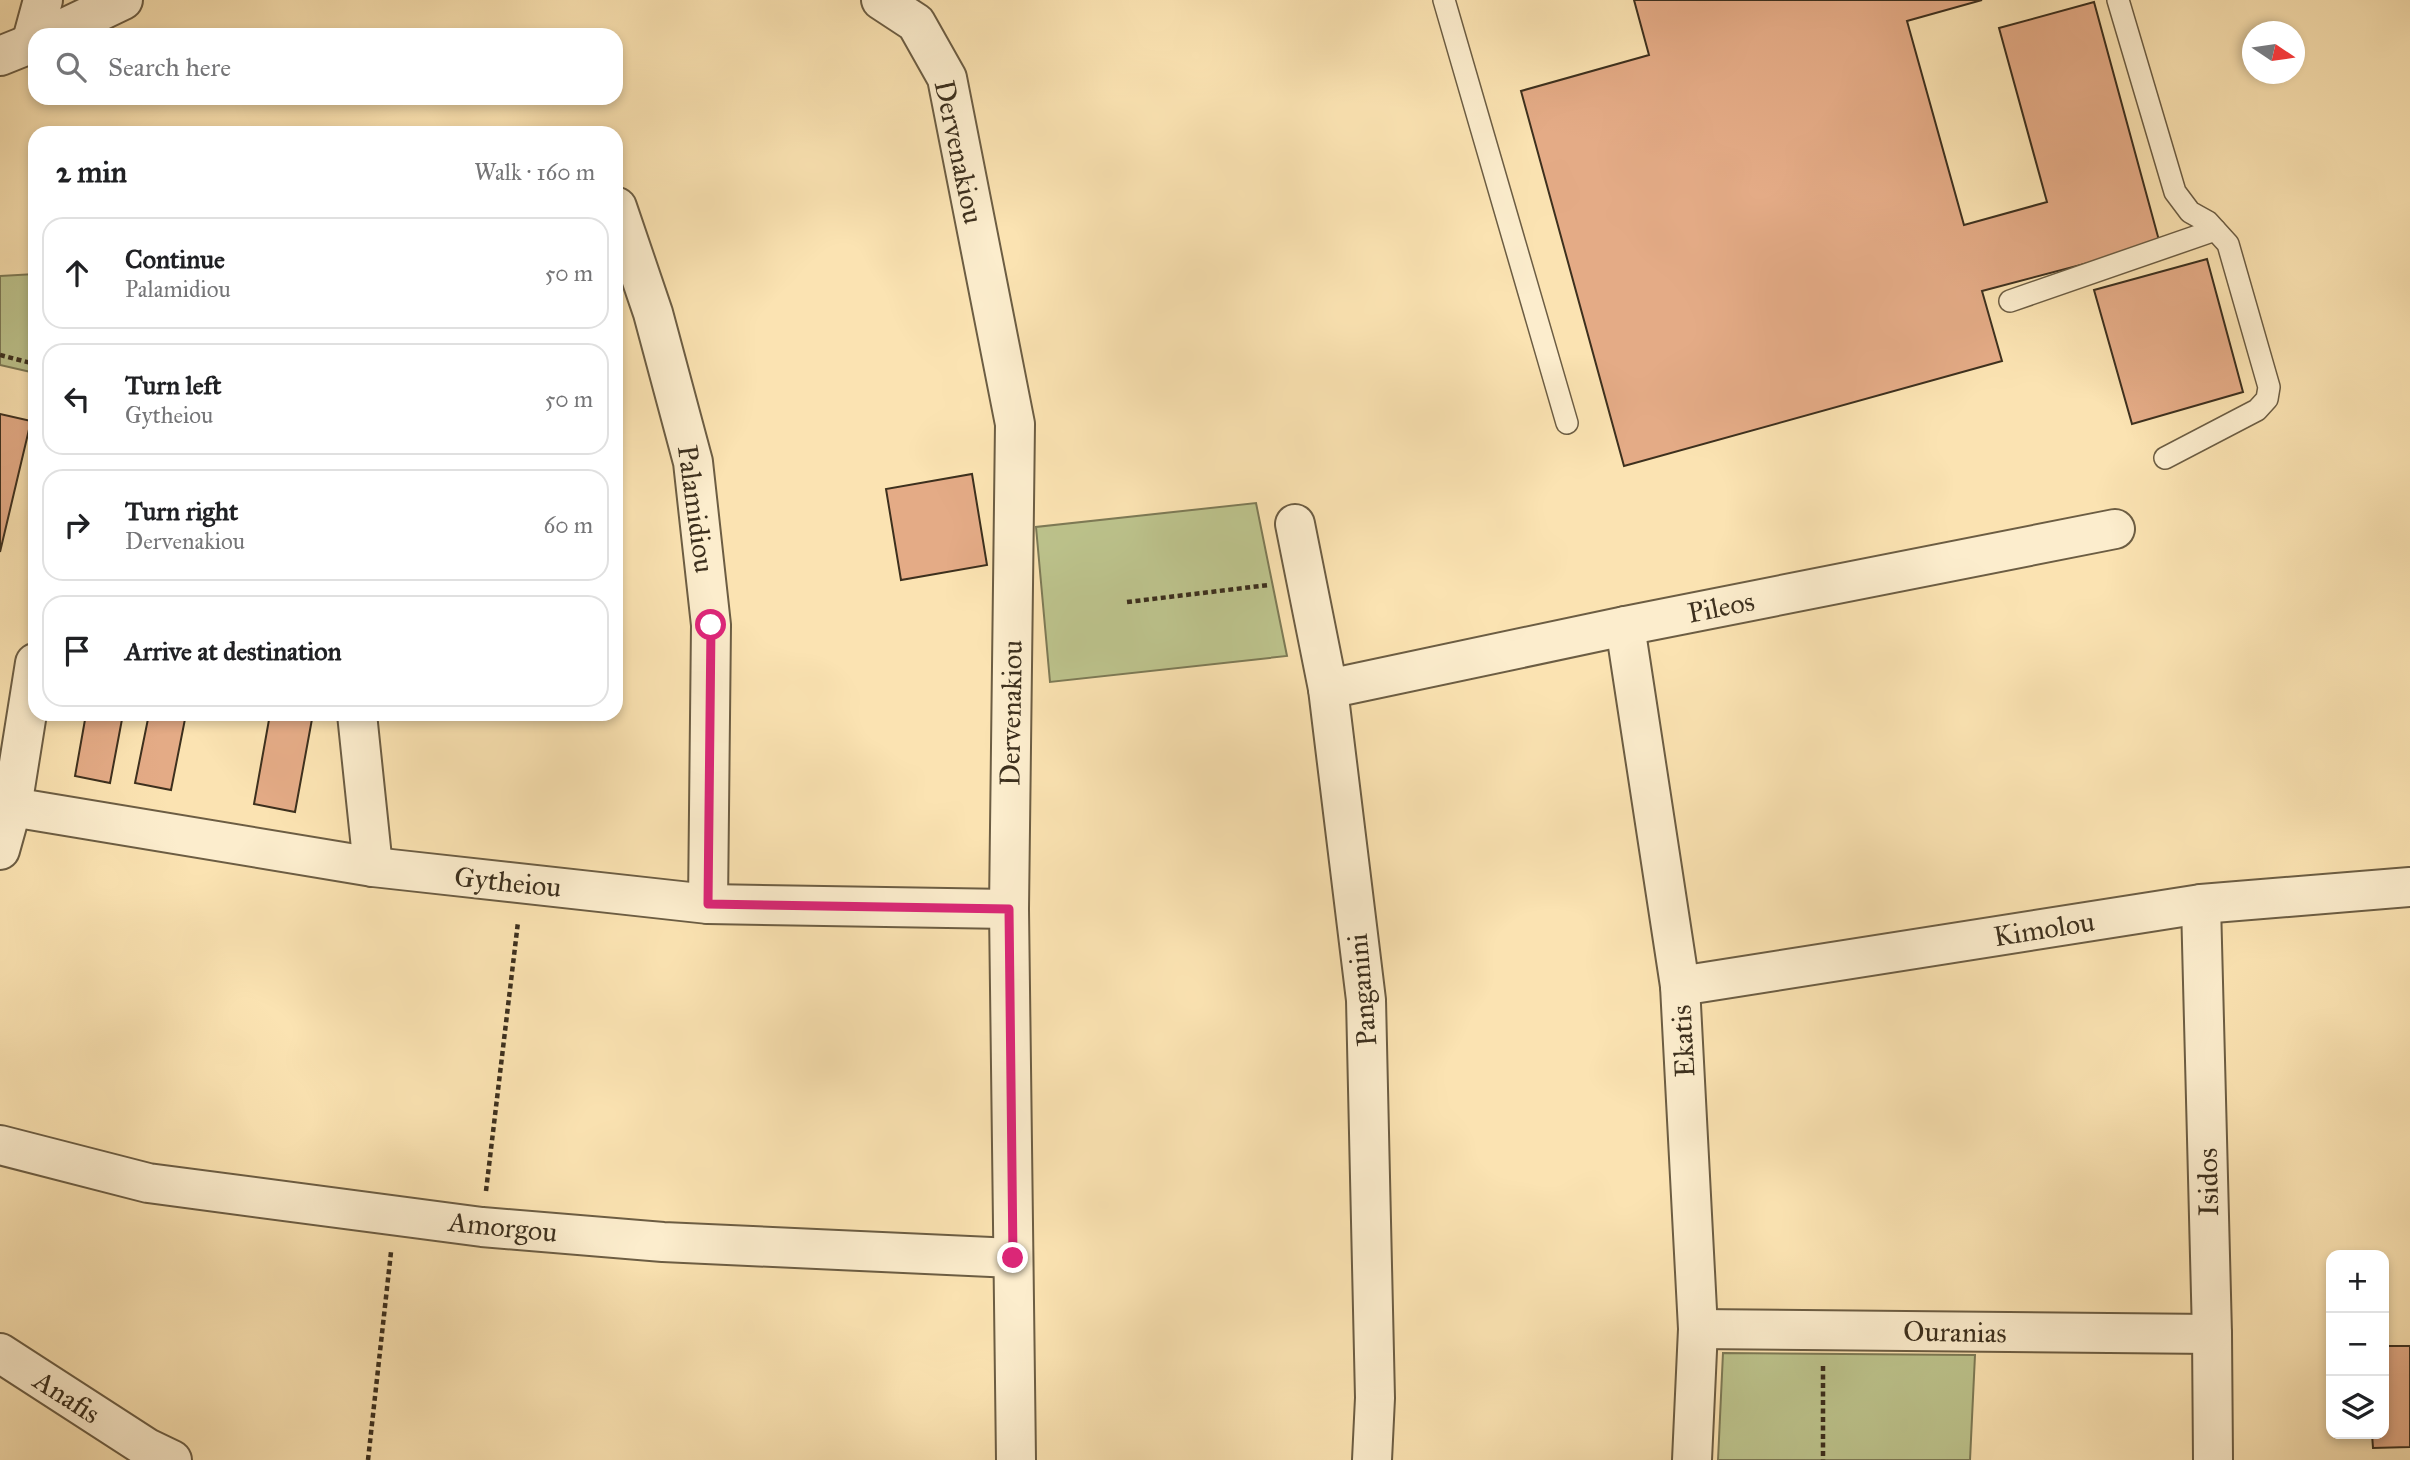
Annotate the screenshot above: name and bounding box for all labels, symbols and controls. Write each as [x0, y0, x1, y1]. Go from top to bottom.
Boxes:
north arrow [2242, 21, 2305, 84]
search box [28, 28, 623, 105]
icon: search [52, 48, 90, 86]
text: Search here [108, 51, 231, 83]
street label: Dervenakiou [927, 77, 991, 227]
text: 2 min [56, 154, 127, 190]
text: Walk · 160 m [474, 158, 595, 186]
text: Continue [125, 243, 225, 275]
icon: ahead [58, 254, 96, 292]
text: 50 m [545, 259, 593, 287]
text: Palamidiou [125, 275, 231, 303]
text: Turn left [125, 369, 221, 401]
icon: left [58, 380, 96, 418]
text: 50 m [545, 385, 593, 413]
text: Gytheiou [125, 401, 213, 429]
street label: Palamidiou [670, 443, 722, 575]
text: Turn right [125, 495, 238, 527]
icon: right [58, 506, 96, 544]
text: 60 m [544, 511, 593, 539]
text: Dervenakiou [125, 527, 245, 555]
street label: Pileos [1685, 583, 1757, 631]
route start [695, 609, 726, 640]
icon: arrive [58, 632, 96, 670]
text: Arrive at destination [125, 635, 342, 667]
street label: Dervenakiou [992, 640, 1030, 786]
street label: Gytheiou [453, 859, 563, 905]
street label: Kimolou [1991, 904, 2097, 954]
street label: Panganini [1340, 932, 1384, 1048]
street label: Ekatis [1664, 1004, 1702, 1078]
street label: Isidos [2190, 1148, 2226, 1216]
street label: Amorgou [446, 1204, 559, 1250]
route end [997, 1242, 1028, 1273]
map controls [2326, 1250, 2389, 1439]
button: + [2326, 1250, 2389, 1313]
button: − [2326, 1313, 2389, 1376]
street label: Ouranias [1903, 1314, 2007, 1350]
street label: Anafis [26, 1362, 107, 1431]
button: layers [2326, 1376, 2389, 1439]

